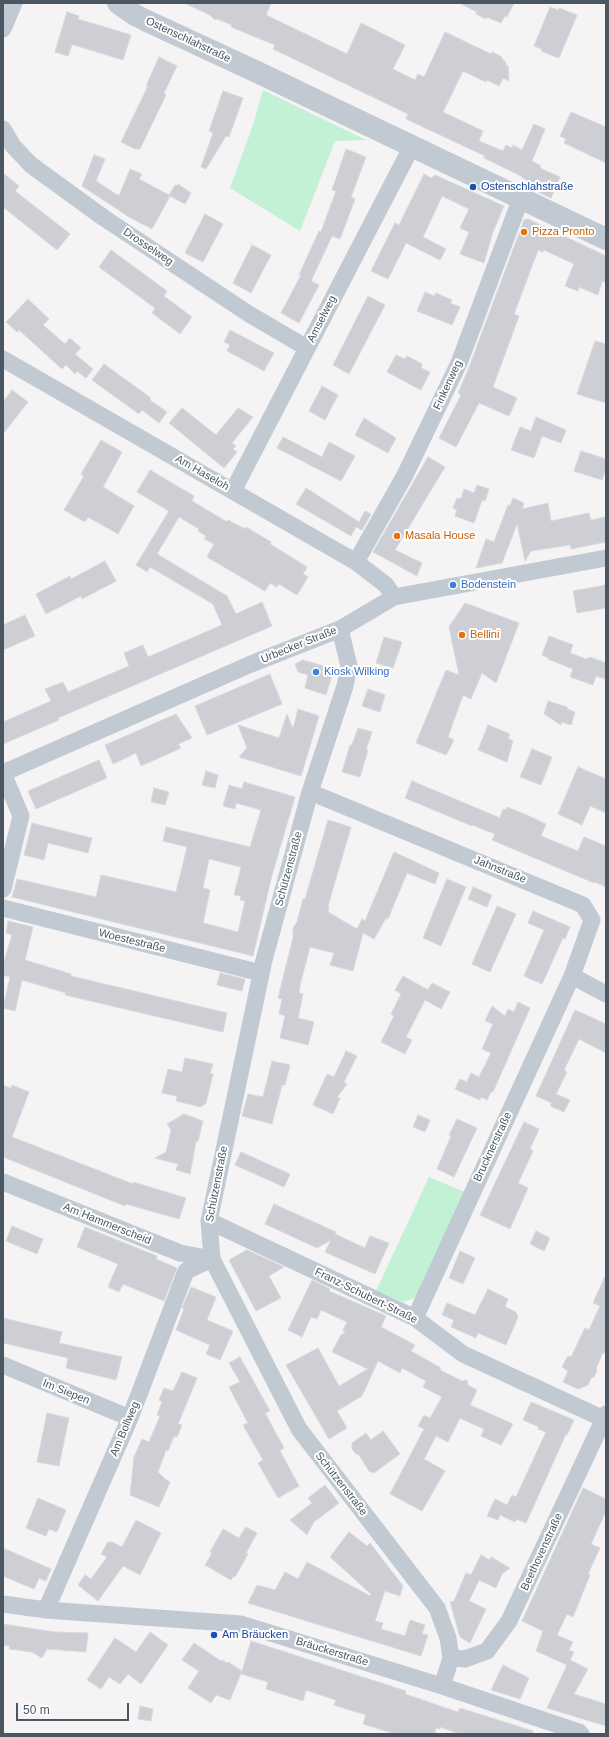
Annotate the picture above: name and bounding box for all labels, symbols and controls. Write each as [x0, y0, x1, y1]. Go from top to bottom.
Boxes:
street label: Ostenschlahstraße [143, 15, 233, 65]
place label: Ostenschlahstraße [481, 180, 573, 194]
marker: Ostenschlahstraße [468, 182, 478, 192]
street label: Drosselweg [120, 225, 176, 269]
place label: Pizza Pronto [532, 225, 594, 239]
marker: Pizza Pronto [519, 227, 529, 237]
street label: Amselweg [305, 293, 339, 345]
street label: Finkenweg [431, 358, 465, 412]
street label: Am Haseloh [173, 452, 231, 494]
place label: Masala House [405, 529, 475, 543]
marker: Masala House [392, 531, 402, 541]
place label: Bodenstein [461, 578, 516, 592]
marker: Bodenstein [448, 580, 458, 590]
street label: Urbecker Straße [259, 624, 339, 666]
place label: Bellini [470, 628, 499, 642]
marker: Bellini [457, 630, 467, 640]
place label: Kiosk Wilking [324, 665, 389, 679]
marker: Kiosk Wilking [311, 667, 321, 677]
street label: Schützenstraße [273, 830, 305, 908]
street label: Jahnstraße [472, 854, 528, 886]
street label: Woestestraße [97, 926, 167, 956]
street label: Brucknerstraße [471, 1110, 515, 1184]
street label: Schützenstraße [203, 1145, 231, 1223]
street label: Am Hammerscheid [61, 1200, 153, 1248]
street label: Franz-Schubert-Straße [313, 1265, 419, 1327]
street label: Im Siepen [41, 1377, 91, 1407]
street label: Am Bollweg [108, 1400, 142, 1458]
street label: Schützenstraße [312, 1450, 370, 1518]
street label: Beethovenstraße [518, 1511, 566, 1593]
place label: Am Bräucken [222, 1628, 288, 1642]
marker: Am Bräucken [209, 1630, 219, 1640]
street label: Bräuckerstraße [294, 1635, 370, 1669]
scale bar [18, 1695, 131, 1721]
text: 50 m [23, 1703, 50, 1717]

